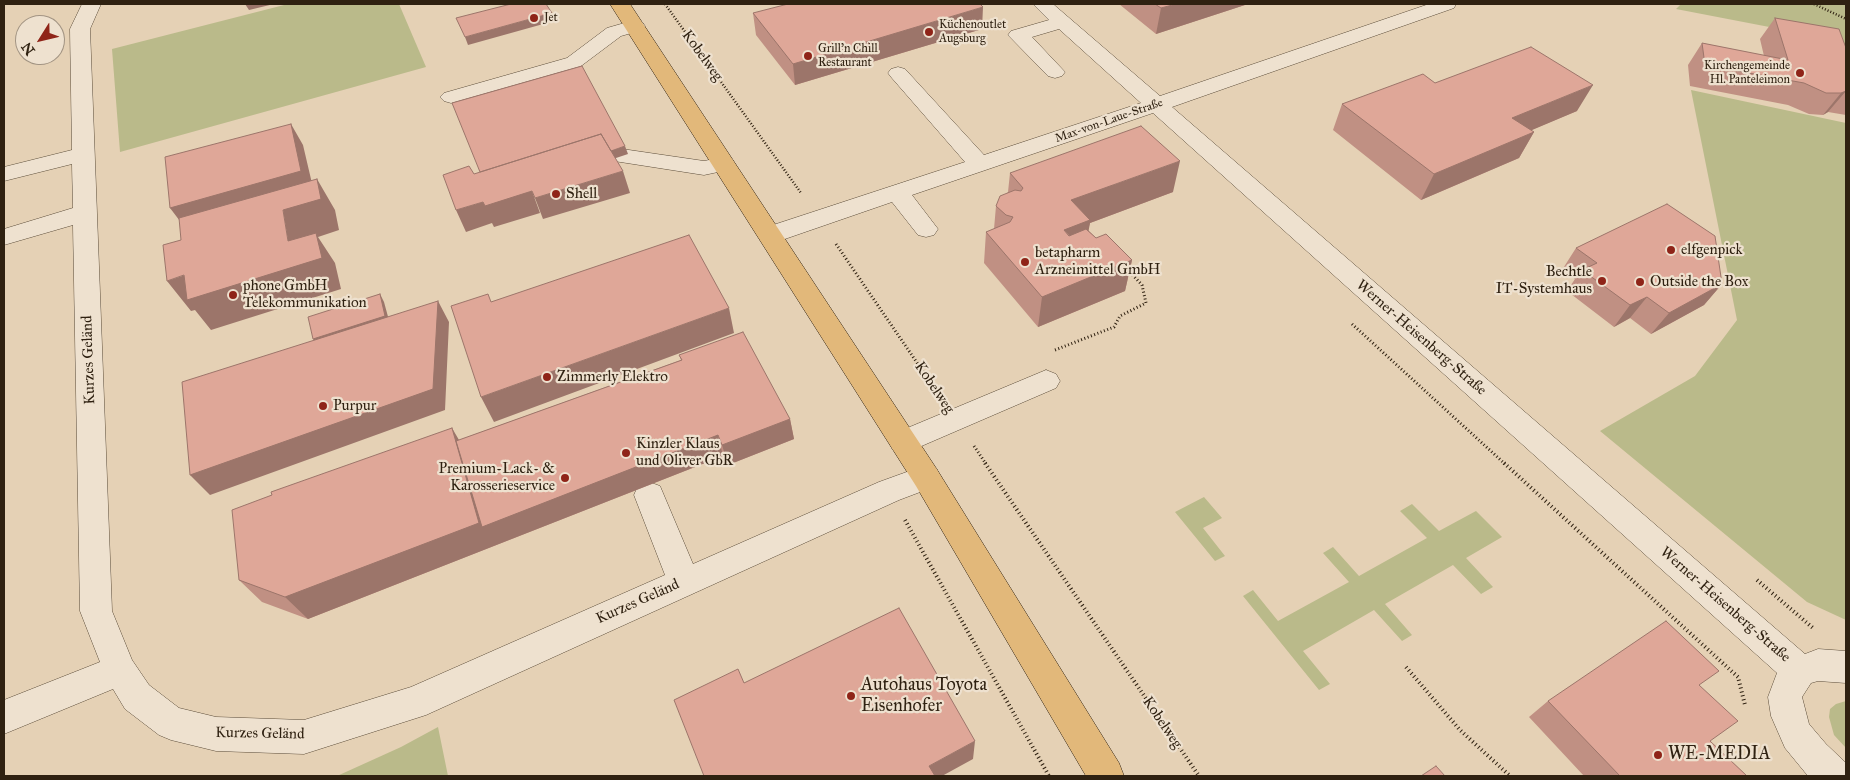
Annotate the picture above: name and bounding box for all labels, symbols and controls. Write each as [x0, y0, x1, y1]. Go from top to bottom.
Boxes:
place label: Jet [544, 11, 558, 25]
marker: Jet [528, 12, 540, 24]
north arrow [15, 15, 65, 65]
place label: Küchenoutlet Augsburg [939, 18, 1006, 46]
marker: Küchenoutlet Augsburg [923, 26, 935, 38]
street label: Kobelweg [678, 27, 726, 85]
text: N [18, 39, 39, 58]
place label: Grill’n Chill Restaurant [818, 42, 878, 70]
marker: Grill’n Chill Restaurant [802, 50, 814, 62]
place label: Kirchengemeinde Hl. Panteleimon [1704, 59, 1790, 87]
marker: Kirchengemeinde Hl. Panteleimon [1794, 67, 1806, 79]
street label: Max-von-Laue-Straße [1053, 96, 1165, 146]
place label: Shell [566, 185, 597, 203]
marker: Shell [550, 188, 562, 200]
place label: elfgenpick [1681, 241, 1743, 259]
place label: betapharm Arzneimittel GmbH [1035, 244, 1160, 279]
marker: elfgenpick [1665, 244, 1677, 256]
marker: betapharm Arzneimittel GmbH [1019, 256, 1031, 268]
place label: Bechtle IT-Systemhaus [1496, 263, 1592, 298]
place label: Outside the Box [1650, 273, 1748, 291]
marker: Bechtle IT-Systemhaus [1596, 275, 1608, 287]
street label: Werner-Heisenberg-Straße [1352, 276, 1490, 400]
marker: Outside the Box [1634, 276, 1646, 288]
place label: phone GmbH Telekommunikation [243, 277, 367, 312]
marker: phone GmbH Telekommunikation [227, 289, 239, 301]
street label: Kurzes Geländ [78, 315, 100, 405]
street label: Kobelweg [910, 359, 958, 417]
place label: Zimmerly Elektro [557, 368, 668, 386]
marker: Zimmerly Elektro [541, 371, 553, 383]
place label: Purpur [333, 397, 376, 415]
marker: Purpur [317, 400, 329, 412]
place label: Kinzler Klaus und Oliver GbR [636, 435, 733, 470]
marker: Kinzler Klaus und Oliver GbR [620, 447, 632, 459]
place label: Premium-Lack- & Karosserieservice [439, 460, 555, 495]
marker: Premium-Lack- & Karosserieservice [559, 472, 571, 484]
street label: Werner-Heisenberg-Straße [1656, 543, 1794, 667]
street label: Kurzes Geländ [594, 576, 682, 628]
place label: Autohaus Toyota Eisenhofer [861, 675, 987, 718]
marker: Autohaus Toyota Eisenhofer [845, 690, 857, 702]
street label: Kobelweg [1138, 694, 1186, 752]
street label: Kurzes Geländ [215, 724, 305, 744]
place label: WE-MEDIA [1668, 744, 1771, 766]
marker: WE-MEDIA [1652, 749, 1664, 761]

